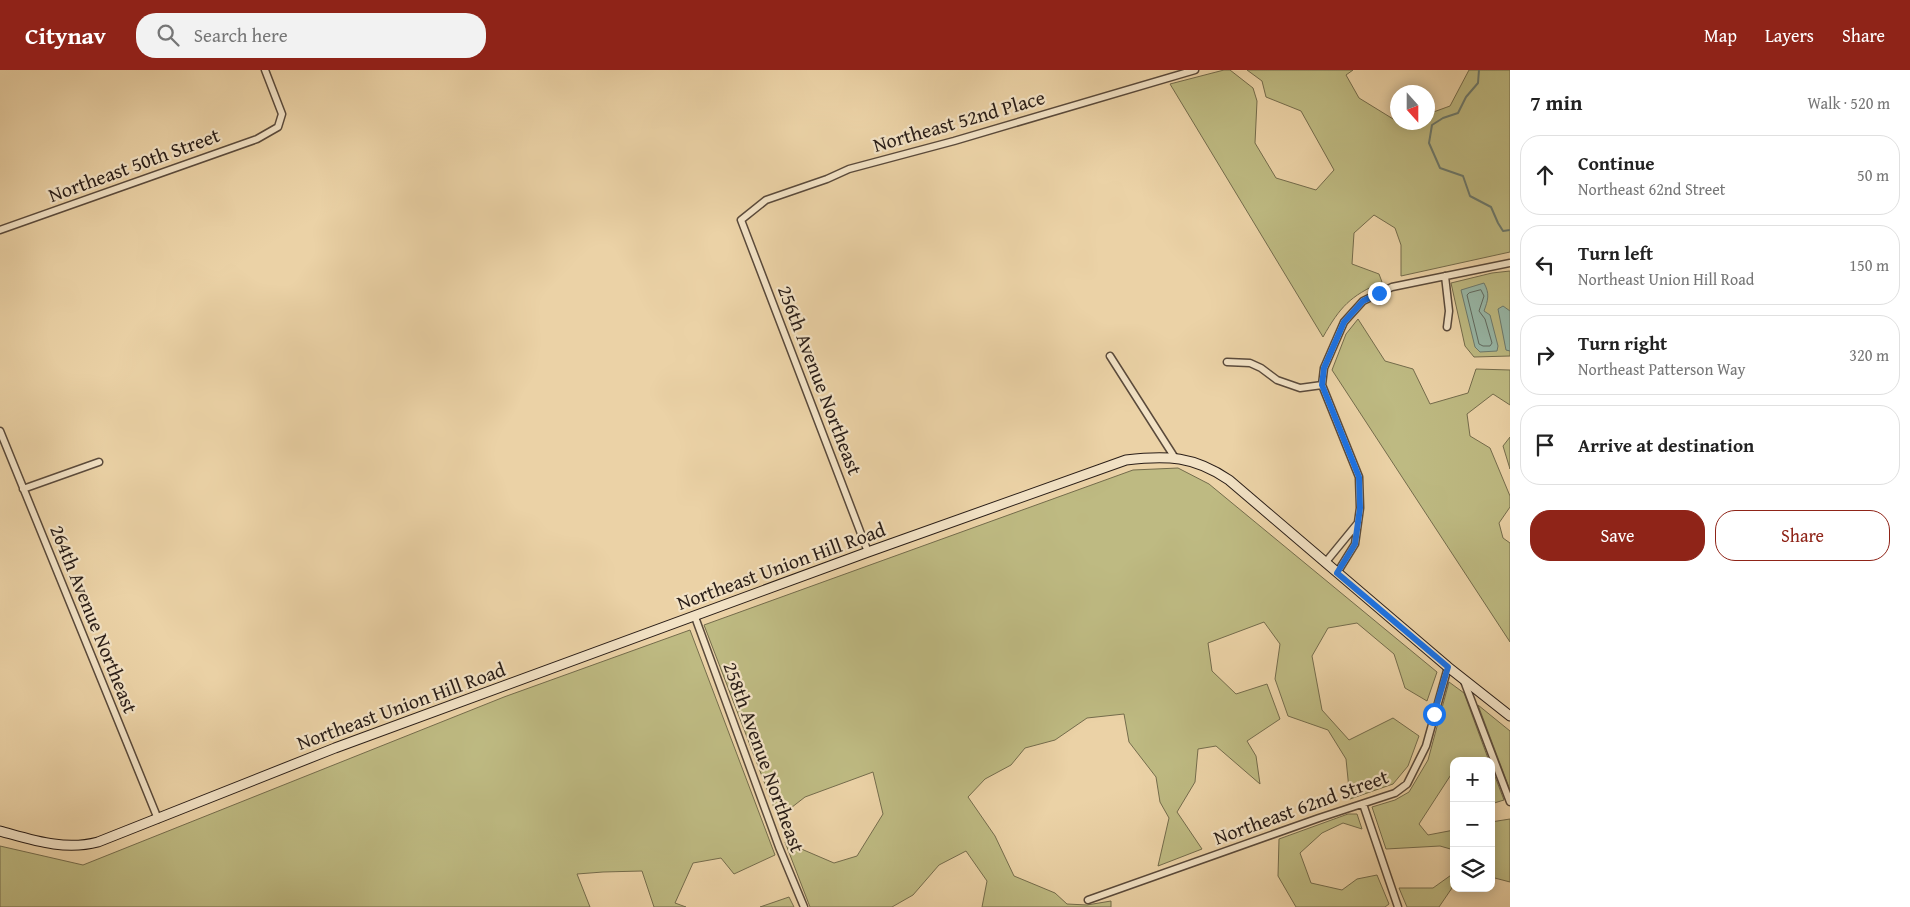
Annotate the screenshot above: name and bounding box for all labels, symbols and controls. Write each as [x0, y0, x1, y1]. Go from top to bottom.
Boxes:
search box [136, 13, 486, 58]
text: Citynav [25, 18, 106, 53]
icon: search [154, 21, 182, 49]
text: Search here [194, 21, 288, 49]
text: Map [1704, 22, 1737, 49]
text: Layers [1765, 22, 1814, 49]
text: Share [1842, 22, 1885, 49]
street label: Northeast 52nd Place [869, 82, 1048, 159]
north arrow [1390, 85, 1435, 130]
text: 7 min [1530, 87, 1582, 118]
text: Walk · 520 m [1807, 91, 1890, 115]
street label: Northeast 50th Street [44, 120, 224, 209]
text: Continue [1578, 149, 1655, 177]
icon: ahead [1531, 161, 1559, 189]
text: 50 m [1857, 163, 1889, 187]
text: Northeast 62nd Street [1578, 177, 1725, 201]
text: Turn left [1578, 239, 1653, 267]
icon: left [1531, 251, 1559, 279]
text: 150 m [1849, 253, 1889, 277]
text: Northeast Union Hill Road [1578, 267, 1754, 291]
street label: 256th Avenue Northeast [771, 281, 870, 479]
route end [1368, 282, 1391, 305]
text: Turn right [1578, 329, 1667, 357]
icon: right [1531, 341, 1559, 369]
text: 320 m [1849, 343, 1889, 367]
text: Northeast Patterson Way [1578, 357, 1746, 381]
icon: arrive [1531, 431, 1559, 459]
text: Arrive at destination [1578, 431, 1754, 459]
button: Save [1530, 510, 1705, 561]
button: Share [1715, 510, 1890, 561]
street label: Northeast Union Hill Road [672, 514, 890, 617]
street label: 264th Avenue Northeast [43, 520, 146, 717]
street label: Northeast Union Hill Road [292, 654, 510, 757]
street label: 258th Avenue Northeast [716, 657, 812, 856]
route start [1423, 703, 1446, 726]
map controls [1450, 757, 1495, 892]
button: + [1450, 757, 1495, 802]
street label: Northeast 62nd Street [1209, 761, 1392, 852]
button: − [1450, 802, 1495, 847]
button: layers [1450, 847, 1495, 892]

